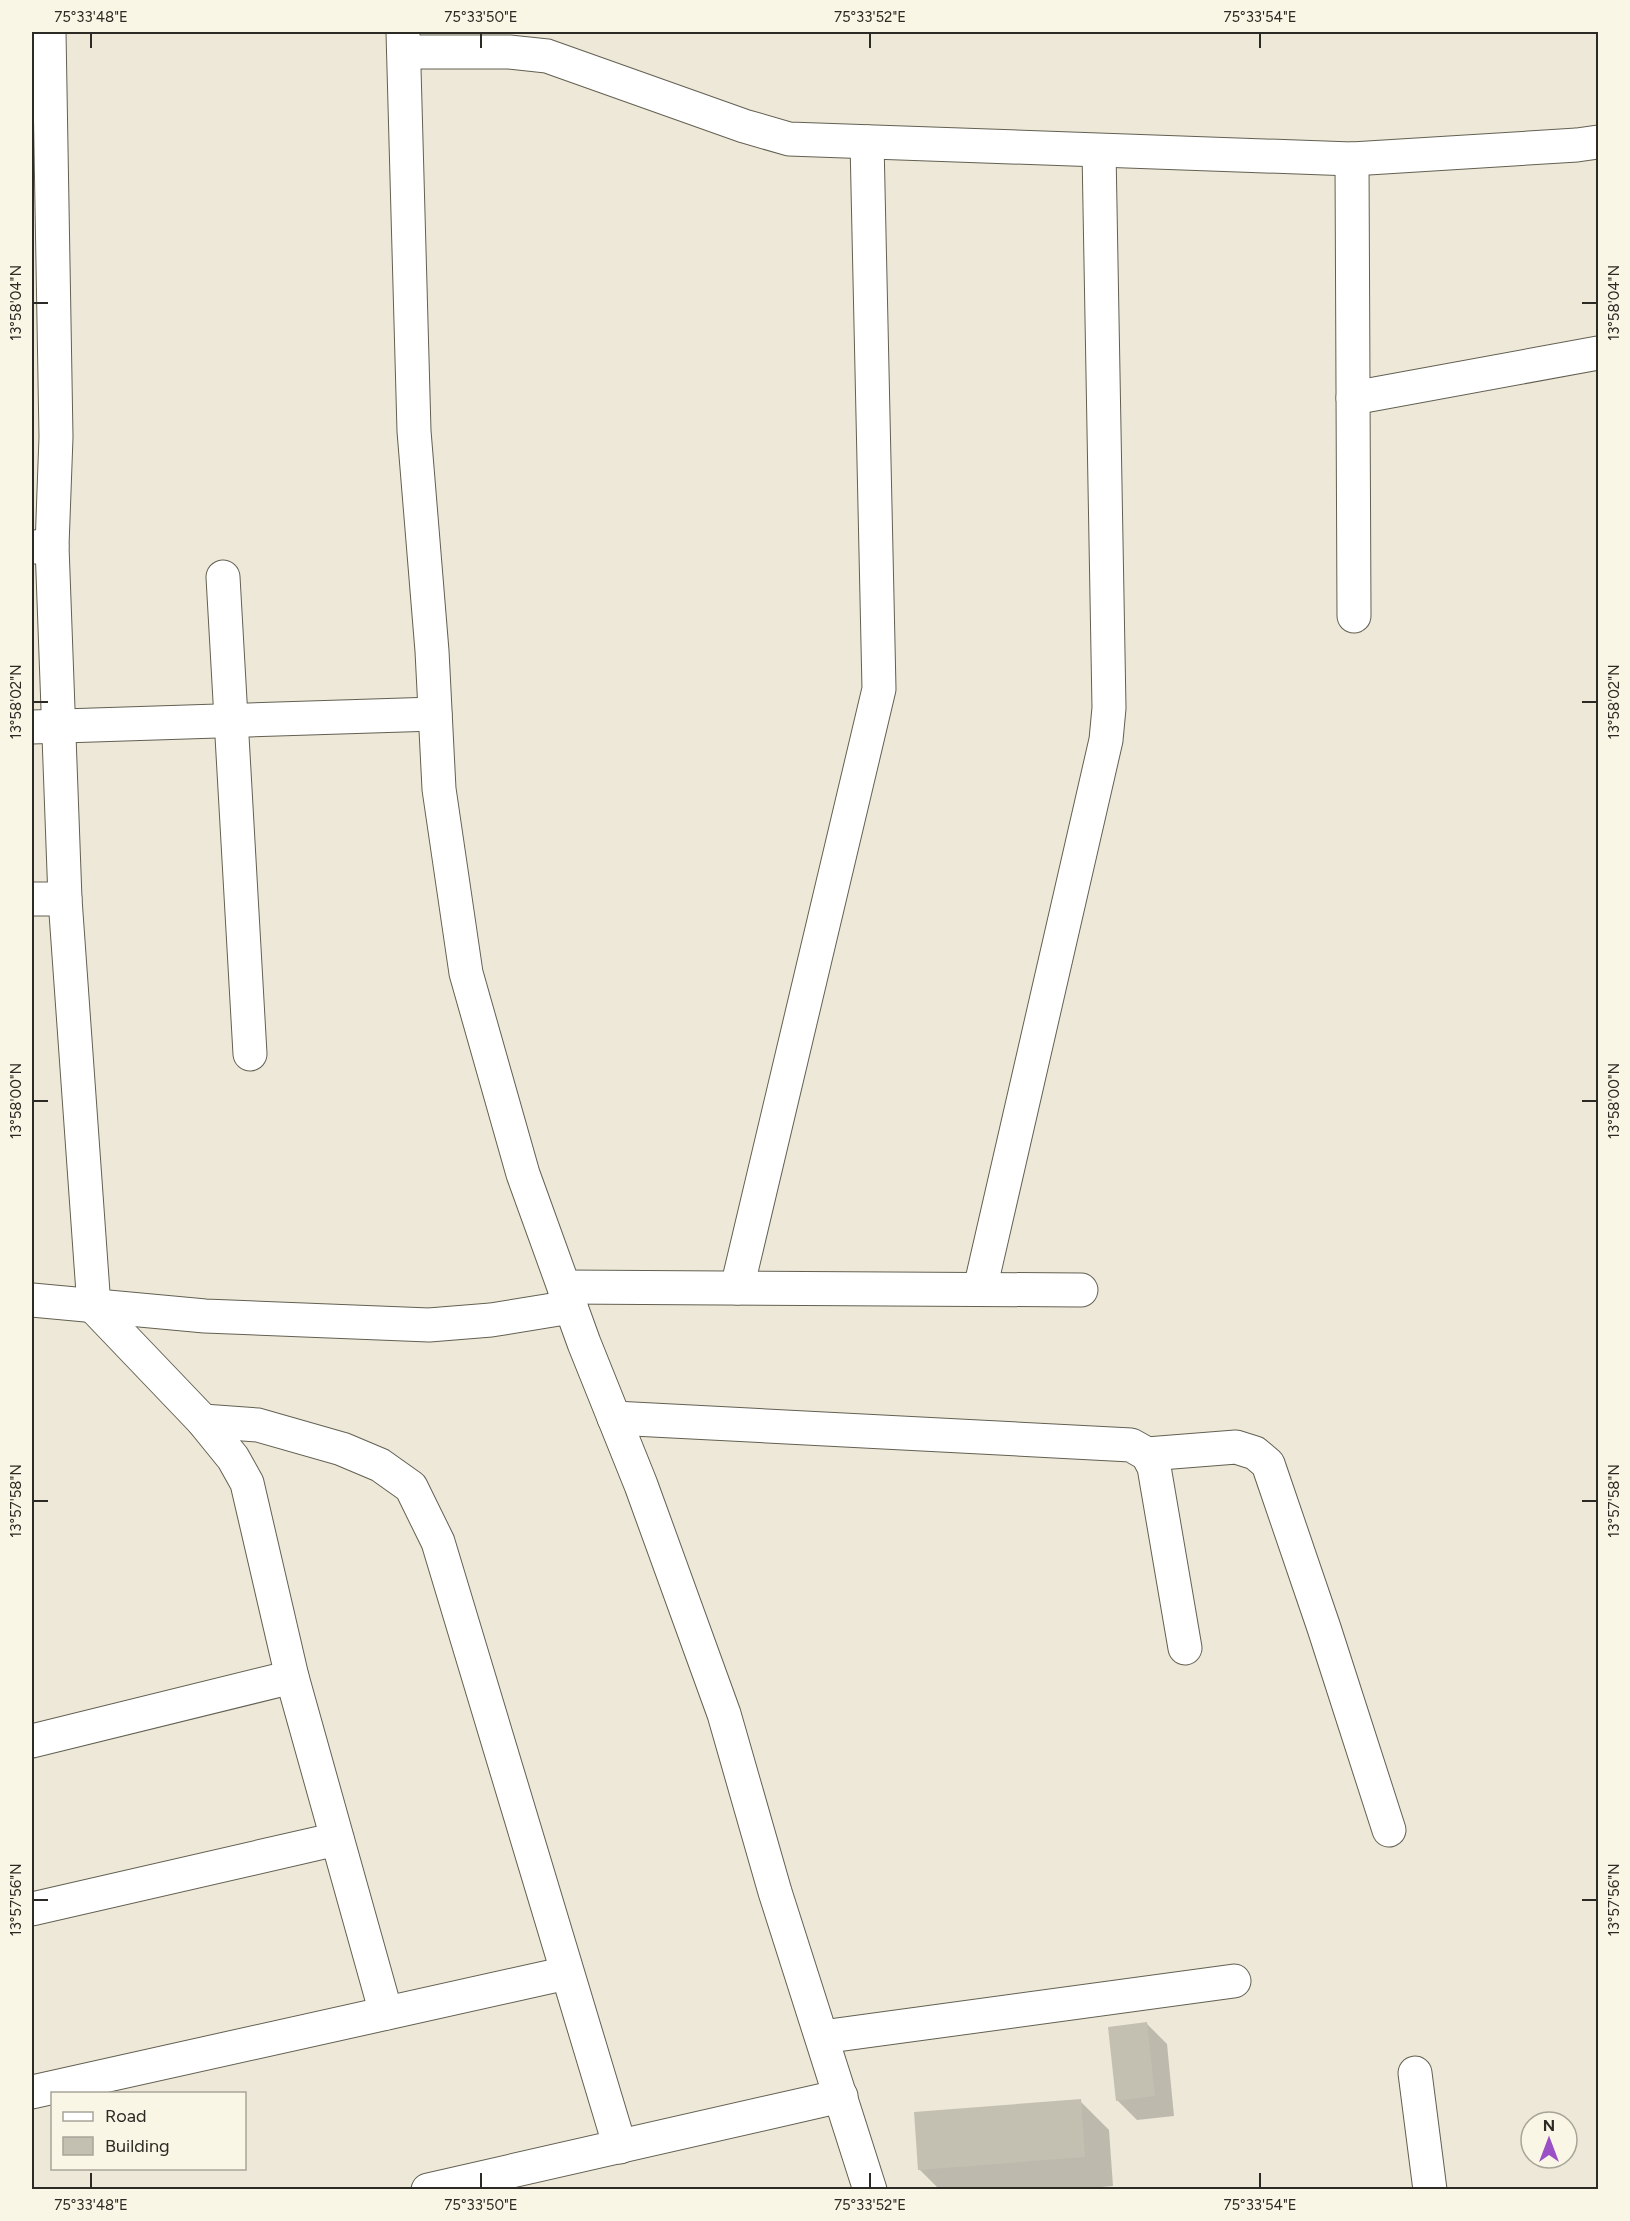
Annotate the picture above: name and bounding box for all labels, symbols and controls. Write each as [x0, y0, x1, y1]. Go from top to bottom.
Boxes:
text: 75°33'48"E [54, 8, 128, 26]
text: 75°33'50"E [444, 8, 518, 26]
text: 75°33'52"E [834, 8, 906, 26]
text: 75°33'54"E [1223, 8, 1297, 26]
text: 13°58'04"N [7, 265, 25, 341]
text: 13°58'04"N [1605, 265, 1623, 341]
text: 13°58'02"N [7, 664, 25, 740]
text: 13°58'02"N [1605, 664, 1623, 740]
text: 13°58'00"N [7, 1063, 25, 1139]
text: 13°58'00"N [1605, 1063, 1623, 1139]
text: 13°57'58"N [7, 1464, 25, 1538]
text: 13°57'58"N [1605, 1464, 1623, 1538]
text: 13°57'56"N [7, 1863, 25, 1937]
text: 13°57'56"N [1605, 1863, 1623, 1937]
legend [51, 2092, 246, 2170]
text: Road [105, 2105, 146, 2127]
north arrow [1519, 2110, 1579, 2170]
text: N [1543, 2116, 1555, 2135]
text: Building [105, 2135, 170, 2157]
text: 75°33'48"E [54, 2196, 128, 2214]
text: 75°33'50"E [444, 2196, 518, 2214]
text: 75°33'52"E [834, 2196, 906, 2214]
text: 75°33'54"E [1223, 2196, 1297, 2214]

